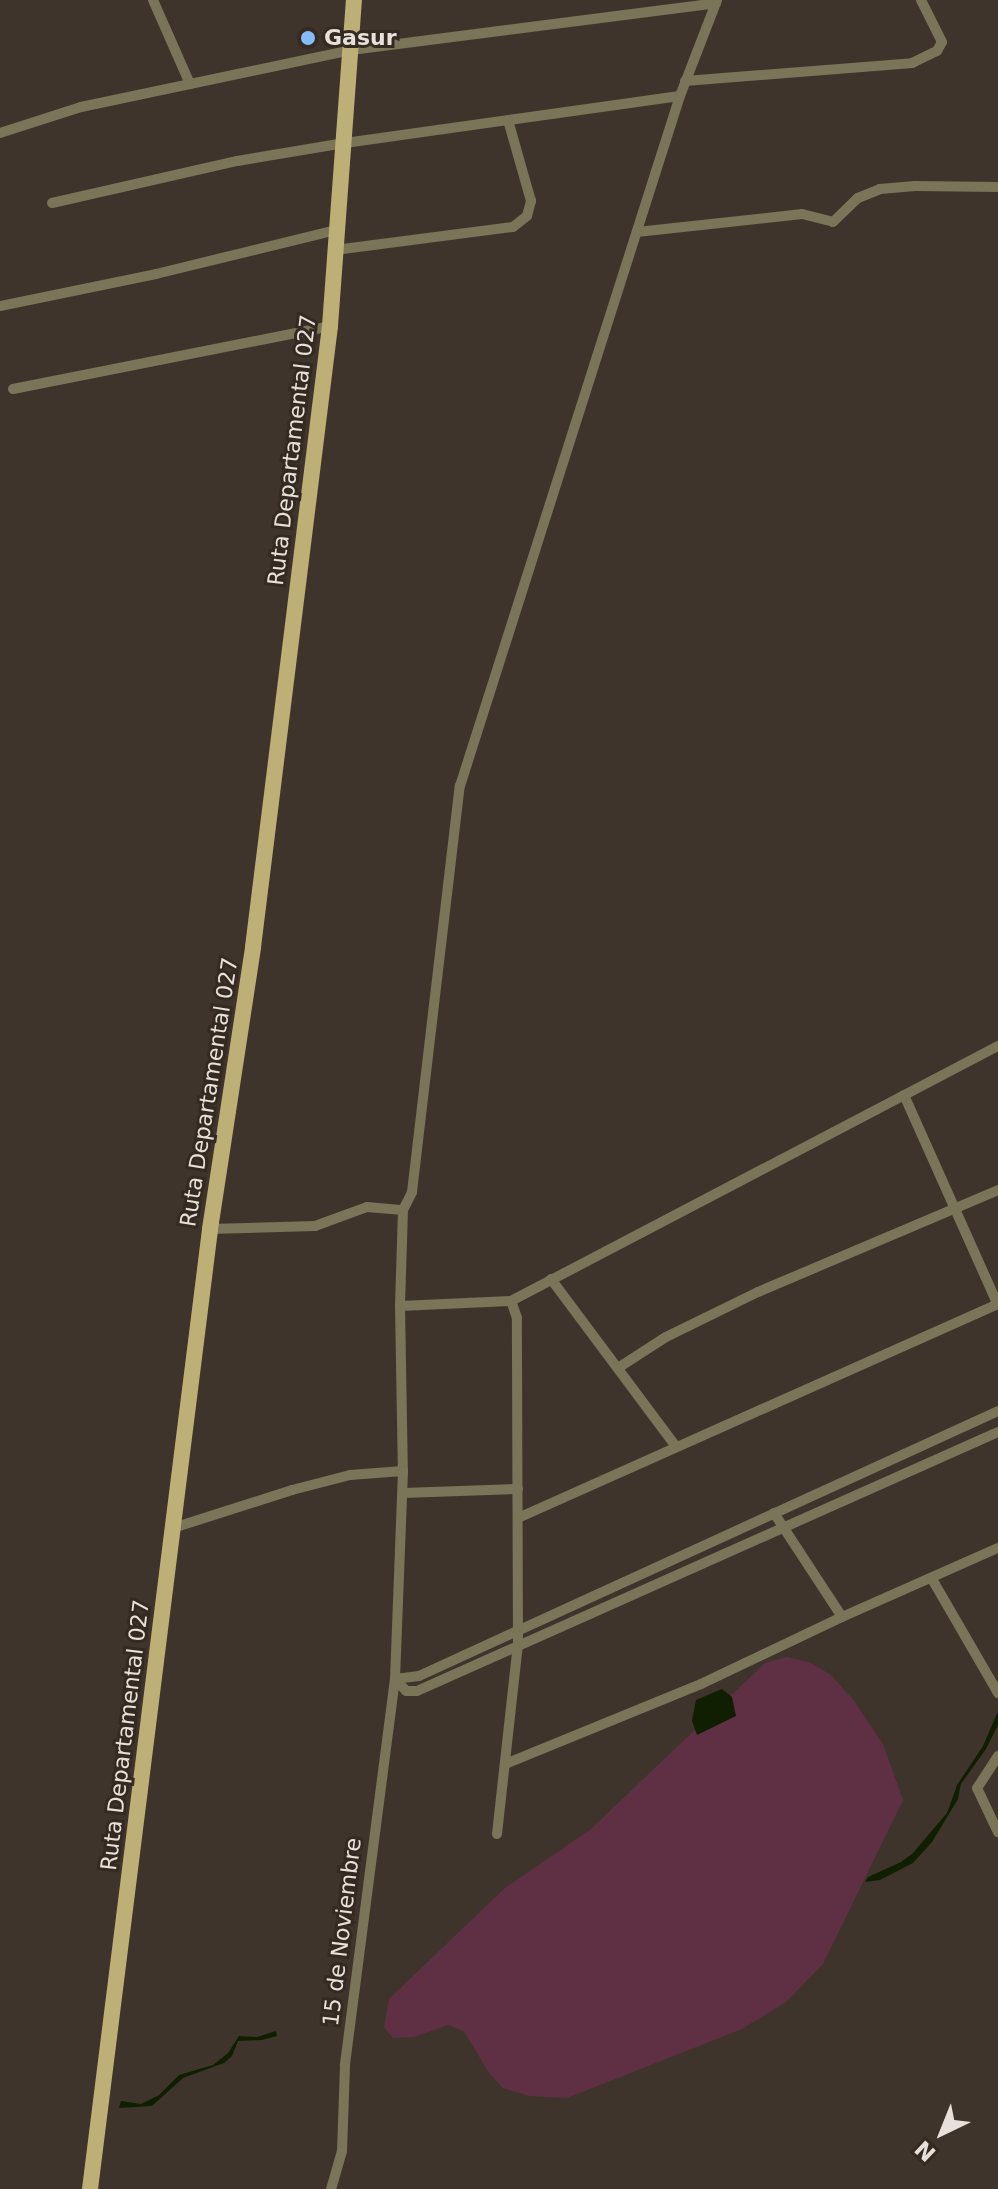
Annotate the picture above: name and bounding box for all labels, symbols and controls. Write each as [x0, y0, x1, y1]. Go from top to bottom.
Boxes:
place label: Gasur [324, 25, 397, 51]
marker: Gasur [299, 29, 317, 47]
street label: Ruta Departamental 027 [262, 313, 322, 587]
street label: Ruta Departamental 027 [175, 955, 243, 1229]
street label: Ruta Departamental 027 [95, 1598, 155, 1872]
street label: 15 de Noviembre [317, 1836, 367, 2028]
north arrow [902, 2093, 982, 2173]
text: N [910, 2135, 941, 2166]

